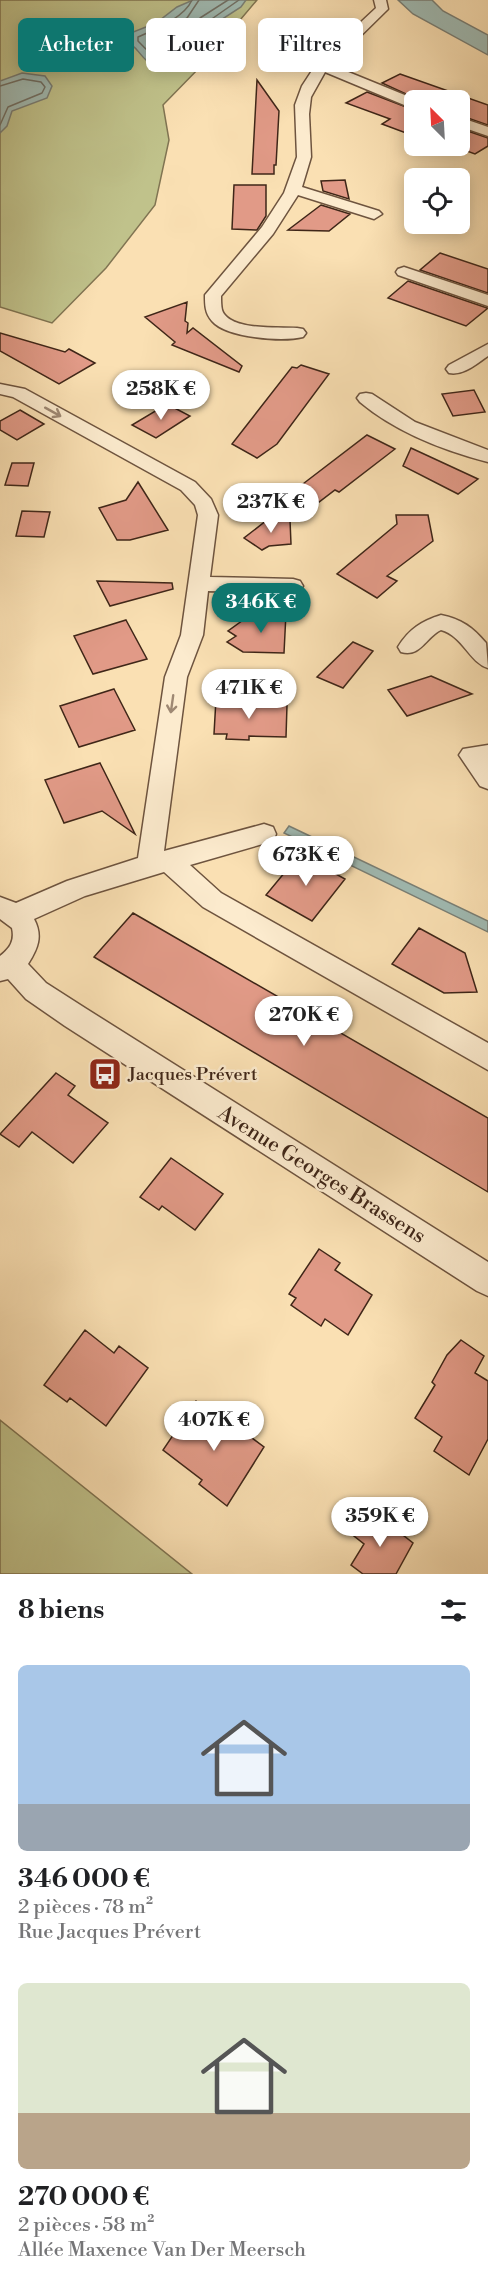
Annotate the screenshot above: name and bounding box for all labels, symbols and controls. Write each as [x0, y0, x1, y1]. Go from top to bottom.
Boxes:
chip: Acheter [18, 18, 134, 72]
chip: Louer [146, 18, 246, 72]
chip: Filtres [258, 18, 363, 72]
north arrow [404, 90, 470, 156]
map controls [404, 90, 470, 234]
button: locate [404, 168, 470, 234]
pin: 258K € [112, 370, 210, 421]
text: 258K € [126, 377, 196, 402]
one-way arrow [44, 406, 61, 418]
pin: 237K € [222, 483, 320, 534]
text: 237K € [237, 490, 305, 515]
pin: 346K € [212, 583, 310, 634]
text: 346K € [226, 590, 296, 615]
pin: 471K € [200, 669, 298, 720]
text: 471K € [216, 676, 282, 701]
one-way arrow [167, 694, 178, 714]
pin: 673K € [257, 836, 355, 887]
text: 673K € [272, 843, 340, 868]
pin: 270K € [255, 996, 353, 1047]
text: 270K € [269, 1003, 339, 1028]
bus stop icon: Jacques Prévert [87, 1056, 123, 1092]
place label: Jacques Prévert [127, 1063, 258, 1086]
street label: Avenue Georges Brassens [212, 1100, 430, 1250]
pin: 407K € [165, 1401, 263, 1452]
text: 407K € [178, 1408, 250, 1433]
pin: 359K € [331, 1497, 429, 1548]
text: 359K € [345, 1504, 415, 1529]
text: 8 biens [18, 1594, 104, 1626]
icon: filters [437, 1594, 470, 1627]
icon: home [190, 1704, 298, 1812]
text: 346 000 € [18, 1863, 150, 1895]
text: 2 pièces · 78 m² [18, 1895, 153, 1920]
text: Rue Jacques Prévert [18, 1920, 201, 1945]
icon: home [190, 2022, 298, 2130]
text: 270 000 € [18, 2181, 149, 2213]
text: 2 pièces · 58 m² [18, 2213, 154, 2238]
text: Allée Maxence Van Der Meersch [18, 2238, 306, 2263]

